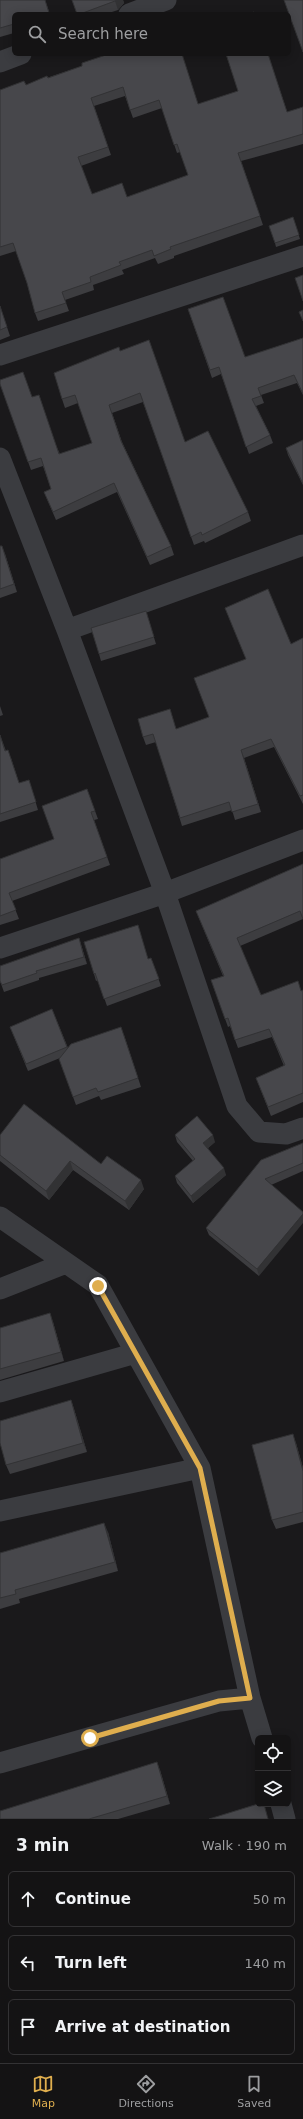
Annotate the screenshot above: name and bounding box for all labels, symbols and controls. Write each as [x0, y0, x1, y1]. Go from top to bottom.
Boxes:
search box [12, 12, 291, 56]
icon: search [26, 23, 48, 45]
text: Search here [58, 25, 148, 43]
route end [89, 1277, 107, 1295]
route start [81, 1729, 99, 1747]
map controls [255, 1735, 291, 1807]
button: locate [255, 1735, 291, 1771]
button: layers [255, 1771, 291, 1807]
text: 3 min [16, 1835, 69, 1855]
text: Walk · 190 m [202, 1838, 287, 1853]
icon: ahead [17, 1888, 39, 1910]
text: Continue [55, 1890, 131, 1908]
text: 50 m [253, 1892, 286, 1907]
icon: left [17, 1952, 39, 1974]
text: Turn left [55, 1954, 127, 1972]
text: 140 m [244, 1956, 286, 1971]
icon: arrive [17, 2016, 39, 2038]
text: Arrive at destination [55, 2018, 230, 2036]
tab: Map [32, 2073, 55, 2110]
tab: Directions [118, 2073, 174, 2110]
tab: Saved [237, 2073, 271, 2110]

